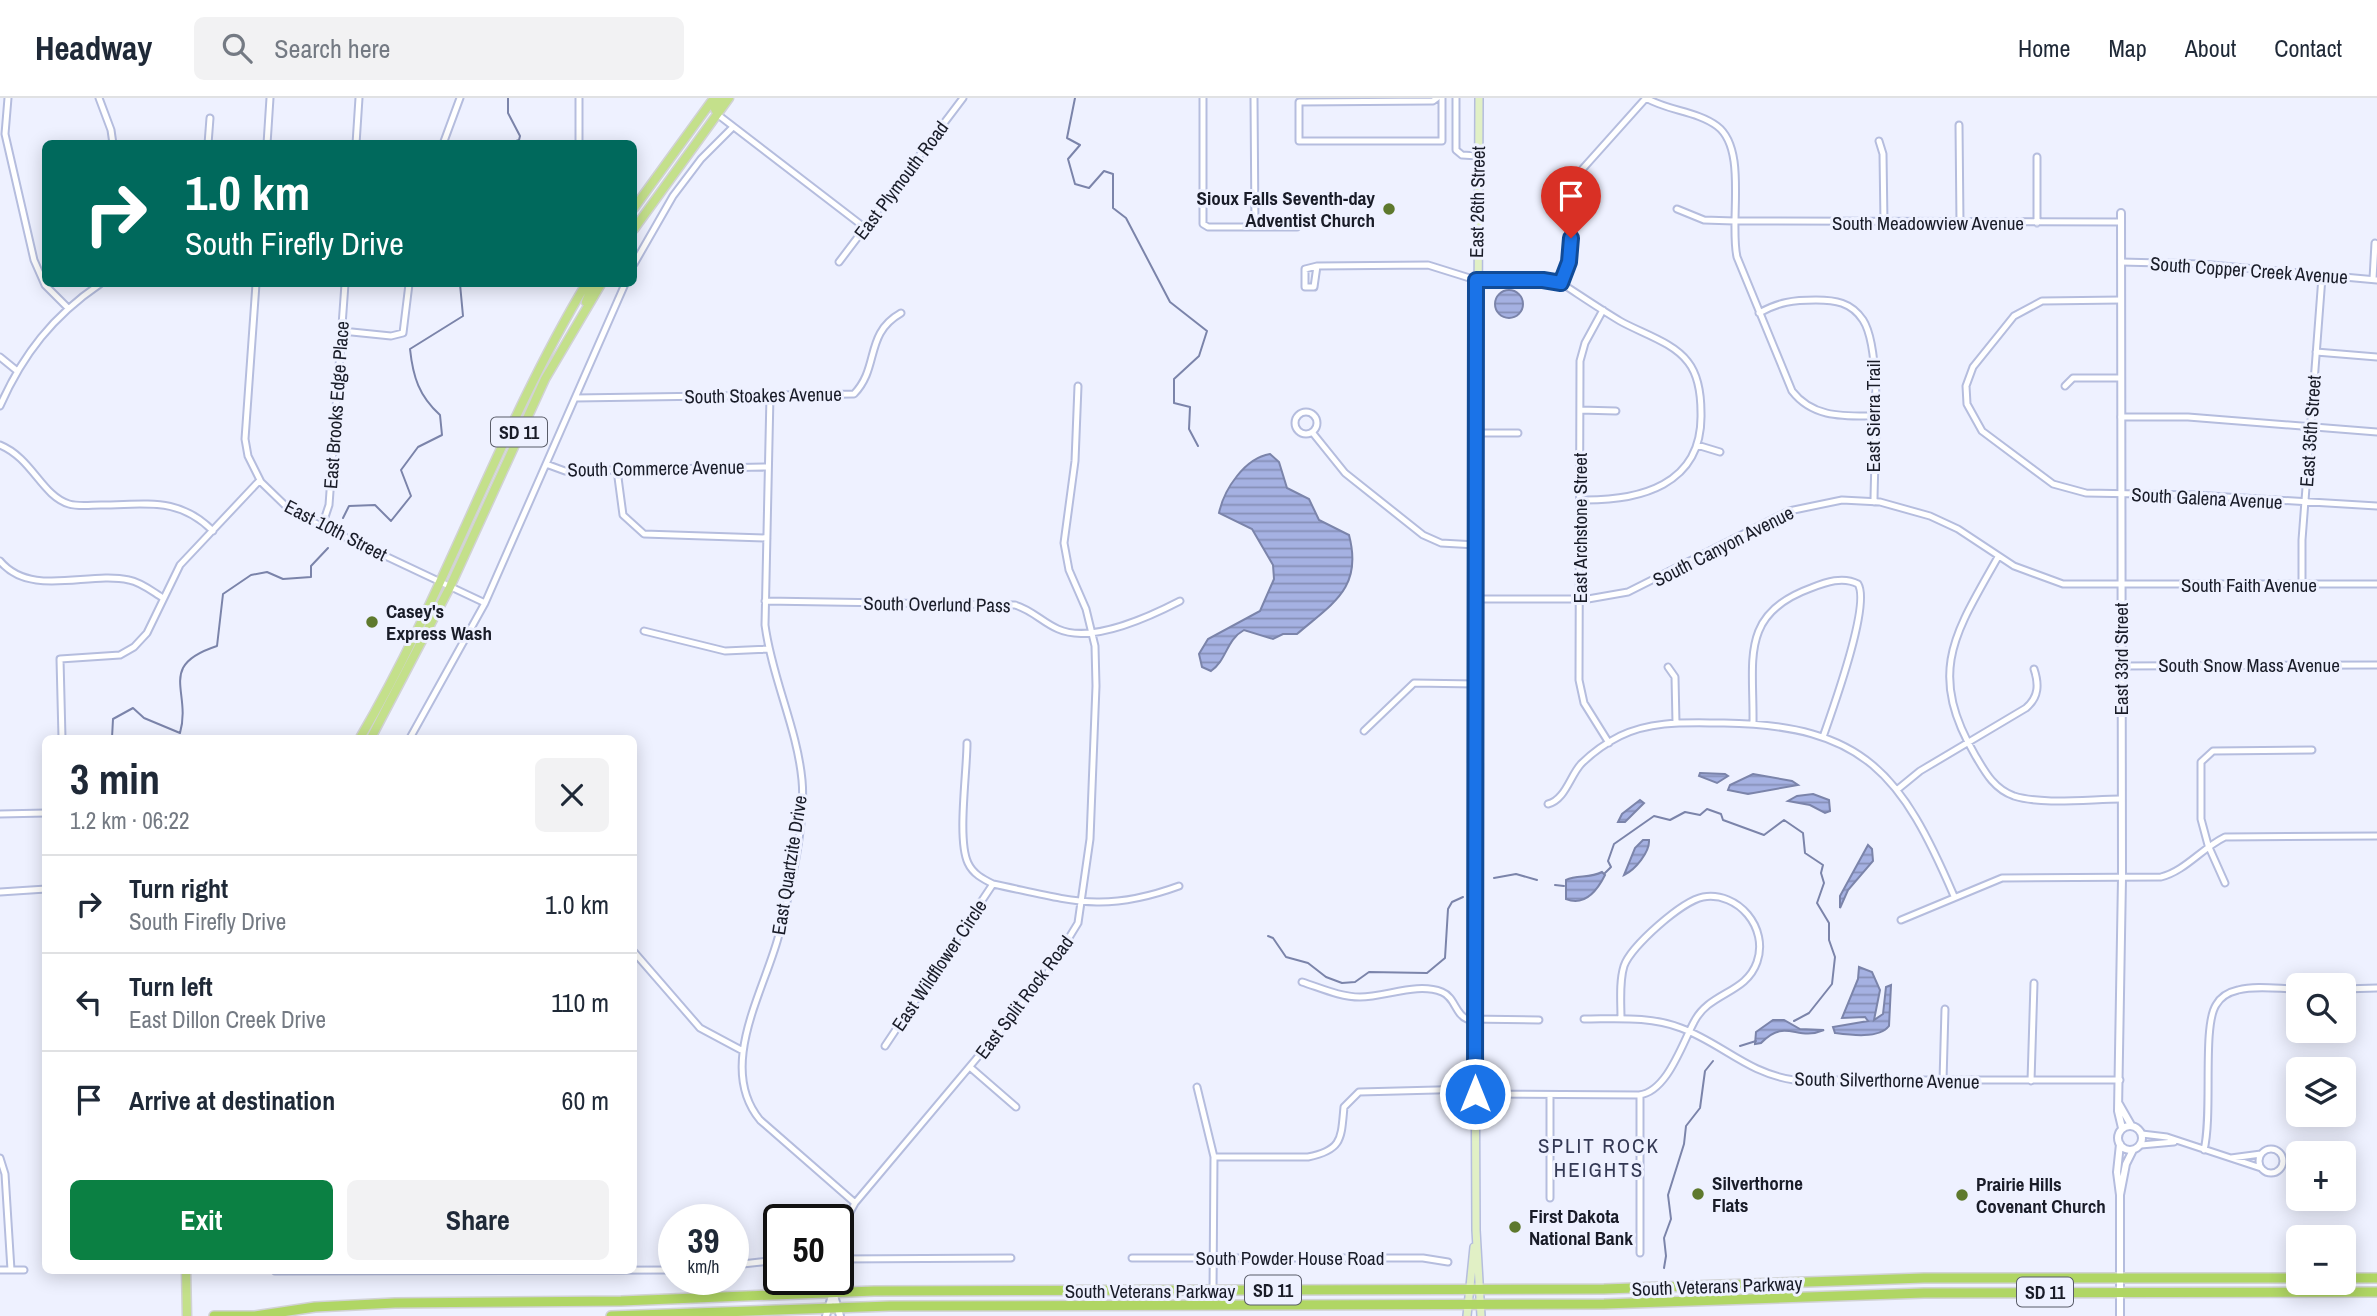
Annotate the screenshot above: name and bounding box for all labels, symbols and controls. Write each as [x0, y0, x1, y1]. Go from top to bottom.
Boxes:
search box [194, 17, 684, 80]
text: Headway [35, 26, 152, 70]
icon: search [218, 29, 256, 67]
text: Search here [274, 31, 390, 66]
text: Home [2018, 32, 2070, 64]
text: Map [2108, 32, 2147, 64]
text: About [2185, 32, 2236, 64]
text: Contact [2274, 32, 2342, 64]
street label: East Plymouth Road [848, 115, 954, 245]
street label: East 26th Street [1463, 145, 1491, 258]
text: 1.0 km [185, 159, 310, 225]
pin [1541, 166, 1601, 238]
icon: right [70, 168, 161, 259]
icon: arrive [1552, 177, 1590, 215]
place label: Sioux Falls Seventh-day Adventist Church [1197, 185, 1375, 233]
marker: Sioux Falls Seventh-day Adventist Church [1381, 201, 1397, 217]
street label: South Meadowview Avenue [1832, 210, 2024, 236]
text: South Firefly Drive [185, 222, 404, 265]
street label: South Copper Creek Avenue [2149, 250, 2349, 290]
street label: East Brooks Edge Place [317, 320, 355, 490]
street label: East Sierra Trail [1860, 360, 1886, 472]
street label: East 35th Street [2293, 374, 2327, 488]
street label: South Stoakes Avenue [684, 381, 842, 409]
road number: SD 11 [491, 418, 547, 446]
street label: East Archstone Street [1567, 452, 1593, 603]
street label: South Commerce Avenue [567, 453, 745, 483]
street label: South Galena Avenue [2131, 481, 2283, 515]
street label: East 10th Street [280, 493, 392, 567]
street label: South Canyon Avenue [1648, 499, 1798, 593]
street label: South Faith Avenue [2181, 572, 2317, 598]
street label: South Overlund Pass [863, 590, 1011, 618]
place label: Casey's Express Wash [386, 598, 492, 646]
street label: East 33rd Street [2108, 602, 2134, 715]
marker: Casey's Express Wash [364, 614, 380, 630]
street label: South Snow Mass Avenue [2158, 652, 2340, 678]
text: 3 min [70, 751, 160, 807]
button: close [535, 758, 609, 832]
street label: East Quartzite Drive [765, 793, 813, 937]
text: 1.2 km · 06:22 [70, 805, 190, 836]
text: Turn right [129, 871, 228, 906]
icon: right [70, 885, 108, 923]
text: 1.0 km [545, 887, 609, 922]
street label: East Wildflower Circle [885, 894, 993, 1036]
text: South Firefly Drive [129, 906, 286, 937]
street label: East Split Rock Road [969, 930, 1079, 1064]
text: Turn left [129, 969, 213, 1004]
map controls [2286, 973, 2356, 1295]
button: search [2286, 973, 2356, 1043]
icon: left [70, 983, 108, 1021]
text: 110 m [551, 985, 609, 1020]
text: East Dillon Creek Drive [129, 1004, 326, 1035]
position arrow [1438, 1057, 1512, 1131]
button: layers [2286, 1057, 2356, 1127]
street label: South Silverthorne Avenue [1794, 1065, 1980, 1095]
icon: arrive [70, 1081, 108, 1119]
text: Arrive at destination [129, 1083, 335, 1118]
text: 60 m [562, 1083, 609, 1118]
district label: SPLIT ROCK HEIGHTS [1538, 1131, 1660, 1184]
button: + [2286, 1141, 2356, 1211]
place label: Silverthorne Flats [1712, 1170, 1803, 1218]
place label: Prairie Hills Covenant Church [1976, 1171, 2106, 1219]
button: Exit [70, 1180, 333, 1260]
button: Share [347, 1180, 609, 1260]
marker: Silverthorne Flats [1690, 1186, 1706, 1202]
marker: Prairie Hills Covenant Church [1954, 1187, 1970, 1203]
place label: First Dakota National Bank [1529, 1203, 1633, 1251]
speed limit sign: 50 [763, 1204, 854, 1295]
text: 39 [688, 1217, 719, 1264]
marker: First Dakota National Bank [1507, 1219, 1523, 1235]
button: − [2286, 1225, 2356, 1295]
street label: South Powder House Road [1196, 1245, 1384, 1271]
text: km/h [688, 1254, 720, 1279]
street label: South Veterans Parkway [1631, 1270, 1803, 1302]
road number: SD 11 [1245, 1275, 1301, 1304]
street label: South Veterans Parkway [1065, 1278, 1236, 1304]
road number: SD 11 [2017, 1278, 2073, 1307]

